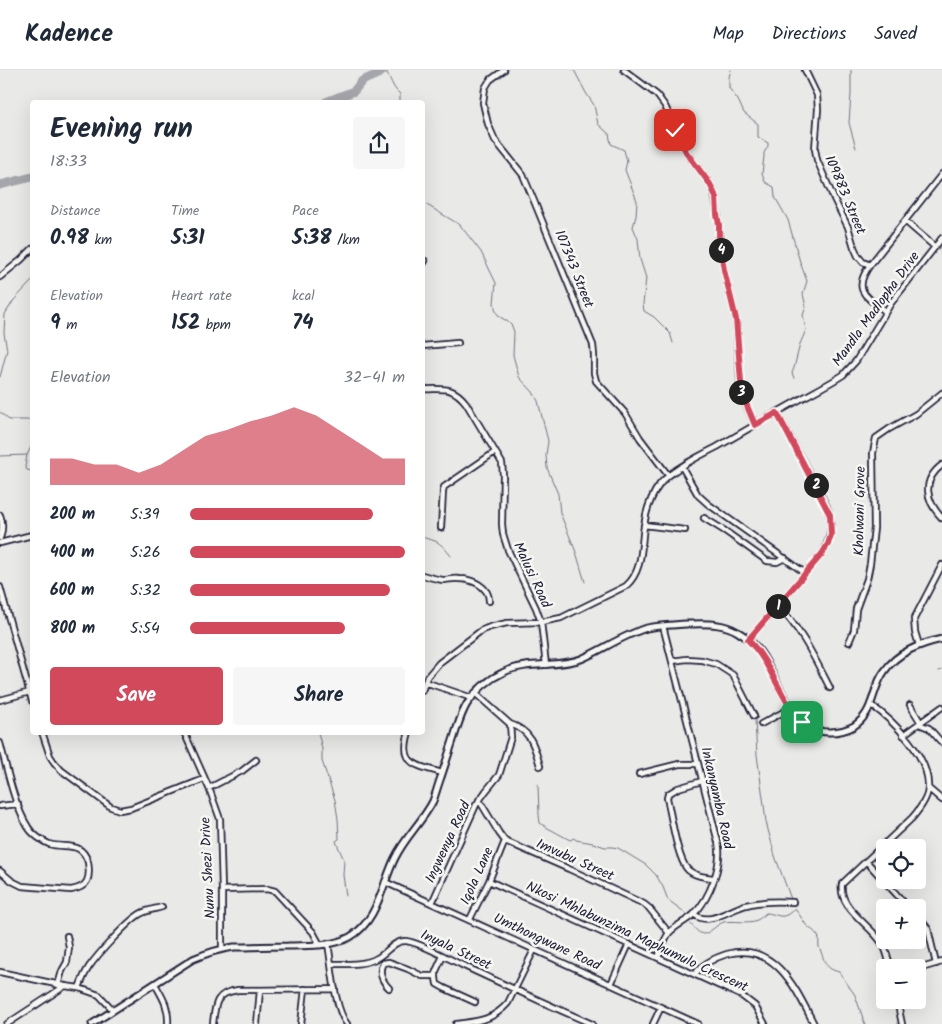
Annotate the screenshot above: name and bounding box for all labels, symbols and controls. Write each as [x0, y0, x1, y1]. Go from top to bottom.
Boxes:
text: Kadence [25, 15, 113, 54]
text: Map [712, 20, 744, 49]
text: Directions [772, 20, 846, 49]
text: Saved [874, 20, 917, 49]
text: Evening run [50, 107, 193, 152]
pin [654, 109, 696, 151]
icon: check [661, 116, 689, 144]
button: share [353, 117, 405, 169]
text: 18:33 [50, 149, 87, 174]
street label: 109883 Street [818, 152, 872, 239]
text: Distance [50, 200, 100, 222]
text: Time [171, 200, 199, 222]
text: Pace [292, 200, 319, 222]
text: 0.98 [50, 222, 89, 255]
text: 5:31 [171, 222, 205, 255]
text: 5:38 [292, 222, 332, 255]
street label: 107343 Street [548, 227, 600, 312]
text: km [89, 229, 112, 251]
text: /km [332, 229, 360, 251]
pin: 4 [708, 238, 734, 262]
text: 4 [718, 239, 725, 261]
street label: Mandla Madlopha Drive [827, 246, 926, 371]
text: Elevation [50, 285, 103, 307]
text: Heart rate [171, 285, 232, 307]
text: kcal [292, 285, 315, 307]
text: 9 [50, 307, 61, 340]
text: 152 [171, 307, 200, 340]
text: 74 [292, 307, 313, 340]
text: m [61, 314, 77, 336]
text: bpm [200, 314, 231, 336]
text: Elevation [50, 365, 111, 390]
text: 32–41 m [344, 365, 405, 390]
pin: 3 [728, 380, 754, 404]
text: 3 [738, 381, 745, 403]
street label: Kholwani Grove [848, 465, 872, 556]
pin: 2 [804, 472, 828, 498]
text: 2 [812, 474, 821, 496]
text: 200 m [50, 502, 95, 527]
text: 5:39 [130, 502, 159, 527]
street label: Malusi Road [507, 538, 557, 613]
text: 400 m [50, 540, 94, 565]
text: 5:26 [130, 540, 161, 565]
text: 600 m [50, 578, 94, 603]
text: 5:32 [130, 578, 161, 603]
pin: 1 [766, 594, 790, 618]
text: 1 [776, 595, 781, 617]
text: 800 m [50, 616, 95, 641]
text: 5:54 [130, 616, 160, 641]
button: Save [50, 667, 223, 725]
button: Share [233, 667, 405, 725]
pin [781, 701, 823, 743]
icon: arrive [788, 708, 816, 736]
street label: Inkanyamba Road [695, 745, 740, 852]
street label: Ingwenya Road [419, 796, 477, 887]
street label: Nunu Shezi Drive [194, 816, 222, 919]
street label: Imvubu Street [532, 833, 618, 887]
map controls [876, 839, 926, 1009]
button: locate [876, 839, 926, 889]
street label: Iqola Lane [455, 843, 500, 908]
street label: Nkosi Mhlabunzima Maphumulo Crescent [522, 876, 752, 999]
button: + [876, 899, 926, 949]
street label: Umthongwane Road [490, 907, 605, 977]
street label: Inyala Street [417, 924, 496, 976]
button: − [876, 959, 926, 1009]

